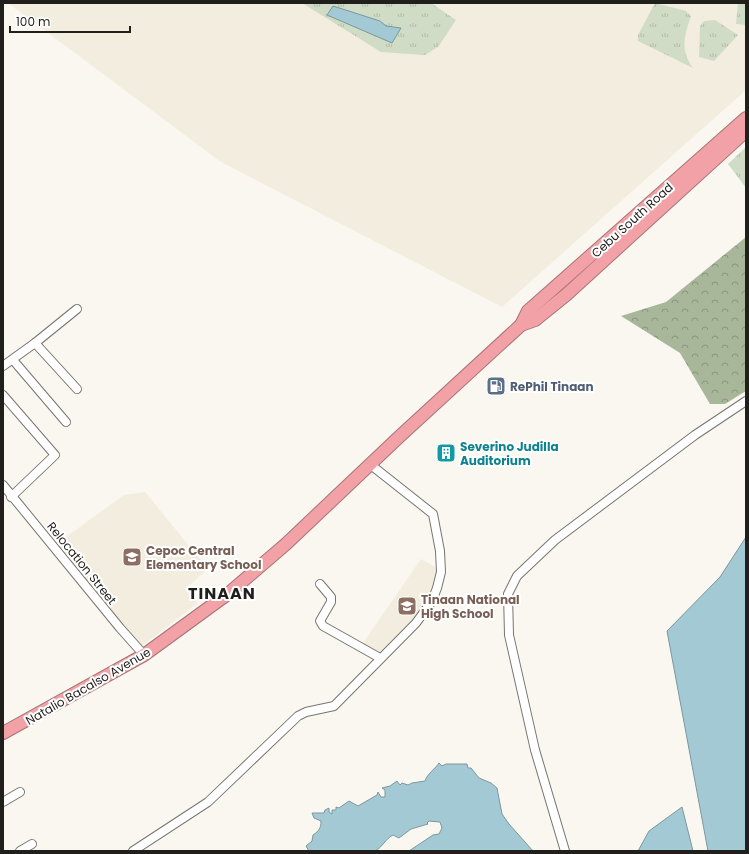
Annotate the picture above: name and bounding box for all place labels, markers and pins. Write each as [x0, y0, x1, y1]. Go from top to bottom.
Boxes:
fuel station icon: RePhil Tinaan [485, 375, 507, 397]
place label: RePhil Tinaan [510, 378, 594, 395]
place label: Severino Judilla Auditorium [460, 438, 559, 469]
building icon: Severino Judilla Auditorium [435, 442, 457, 464]
place label: Cepoc Central Elementary School [146, 542, 261, 573]
school or university icon: Cepoc Central Elementary School [121, 546, 143, 568]
place label: Tinaan National High School [421, 591, 520, 622]
school or university icon: Tinaan National High School [396, 595, 418, 617]

